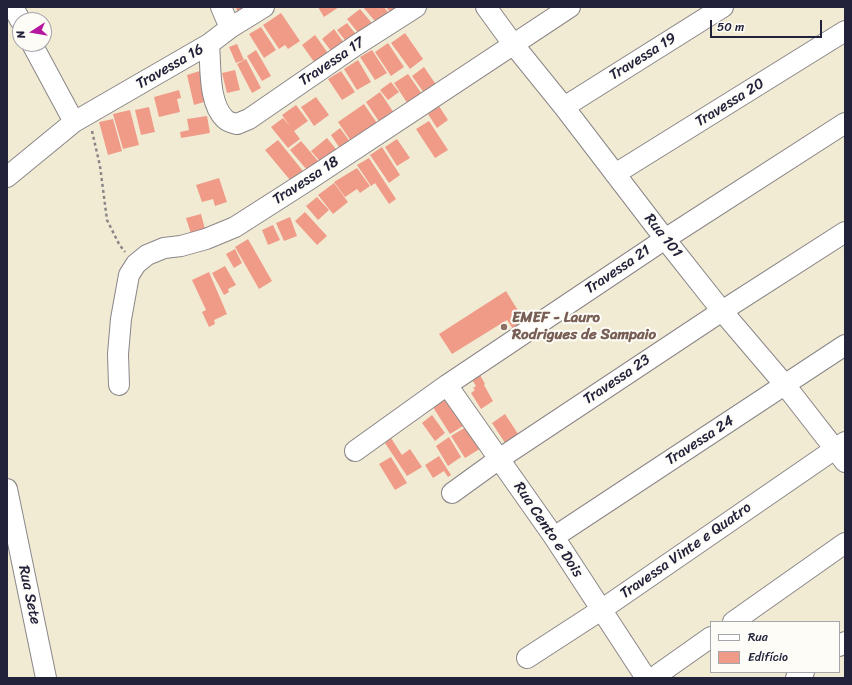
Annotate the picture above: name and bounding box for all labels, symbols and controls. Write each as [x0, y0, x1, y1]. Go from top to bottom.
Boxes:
north arrow [12, 12, 52, 52]
scale bar [712, 12, 824, 38]
text: 50 m [717, 16, 744, 38]
text: N [11, 29, 31, 40]
street label: Travessa 19 [606, 29, 680, 85]
street label: Travessa 17 [296, 34, 368, 90]
street label: Travessa 16 [133, 41, 207, 93]
street label: Travessa 20 [692, 75, 768, 131]
street label: Travessa 18 [270, 153, 342, 209]
street label: Rua 101 [640, 210, 686, 262]
street label: Travessa 21 [582, 242, 654, 298]
place label: EMEF - Lauro Rodrigues de Sampaio [512, 309, 656, 344]
marker: EMEF - Lauro Rodrigues de Sampaio [499, 322, 509, 332]
street label: Travessa 23 [580, 351, 654, 409]
street label: Travessa 24 [662, 412, 738, 470]
street label: Rua Cento e Dois [509, 479, 587, 581]
street label: Travessa Vinte e Quatro [617, 499, 755, 603]
street label: Rua Sete [14, 564, 44, 626]
legend [710, 621, 840, 673]
text: Rua [748, 626, 768, 648]
text: Edifício [748, 646, 788, 668]

